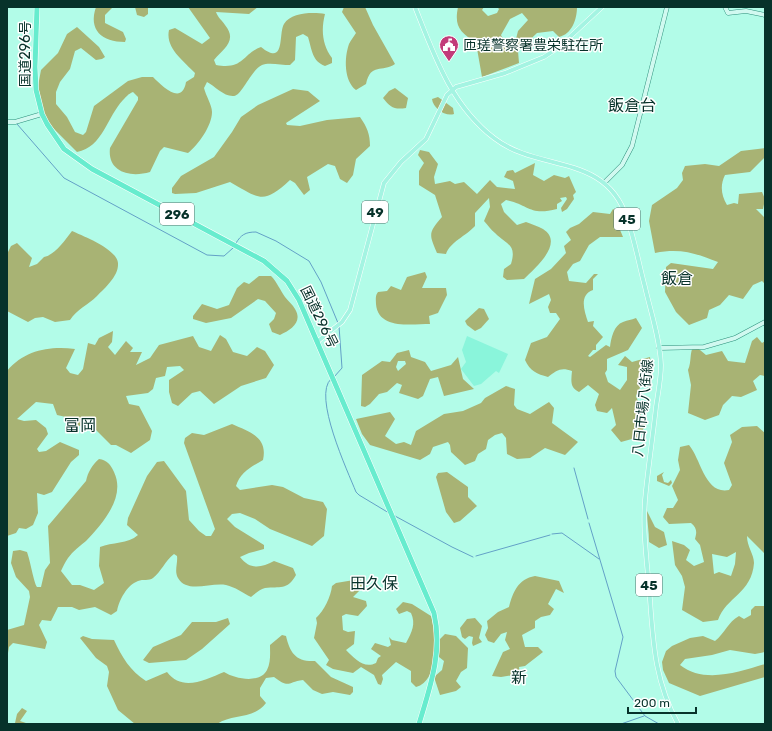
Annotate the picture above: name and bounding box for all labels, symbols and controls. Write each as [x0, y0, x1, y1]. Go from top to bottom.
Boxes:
street label: 国道296号 [17, 21, 34, 87]
public building icon: 匝瑳警察署豊栄駐在所 [438, 34, 460, 62]
place label: 匝瑳警察署豊栄駐在所 [463, 37, 603, 54]
district label: 飯倉台 [608, 96, 656, 115]
road number: 49 [362, 201, 388, 223]
road number: 296 [160, 203, 194, 225]
road number: 45 [614, 208, 640, 230]
district label: 飯倉 [661, 269, 693, 288]
street label: 国道296号 [297, 283, 341, 351]
street label: 八日市場八街線 [629, 358, 657, 458]
district label: 富岡 [64, 416, 96, 435]
district label: 田久保 [350, 574, 398, 593]
road number: 45 [636, 574, 662, 596]
district label: 新 [511, 668, 527, 687]
scale bar [628, 689, 696, 715]
text: 200 m [634, 696, 670, 710]

